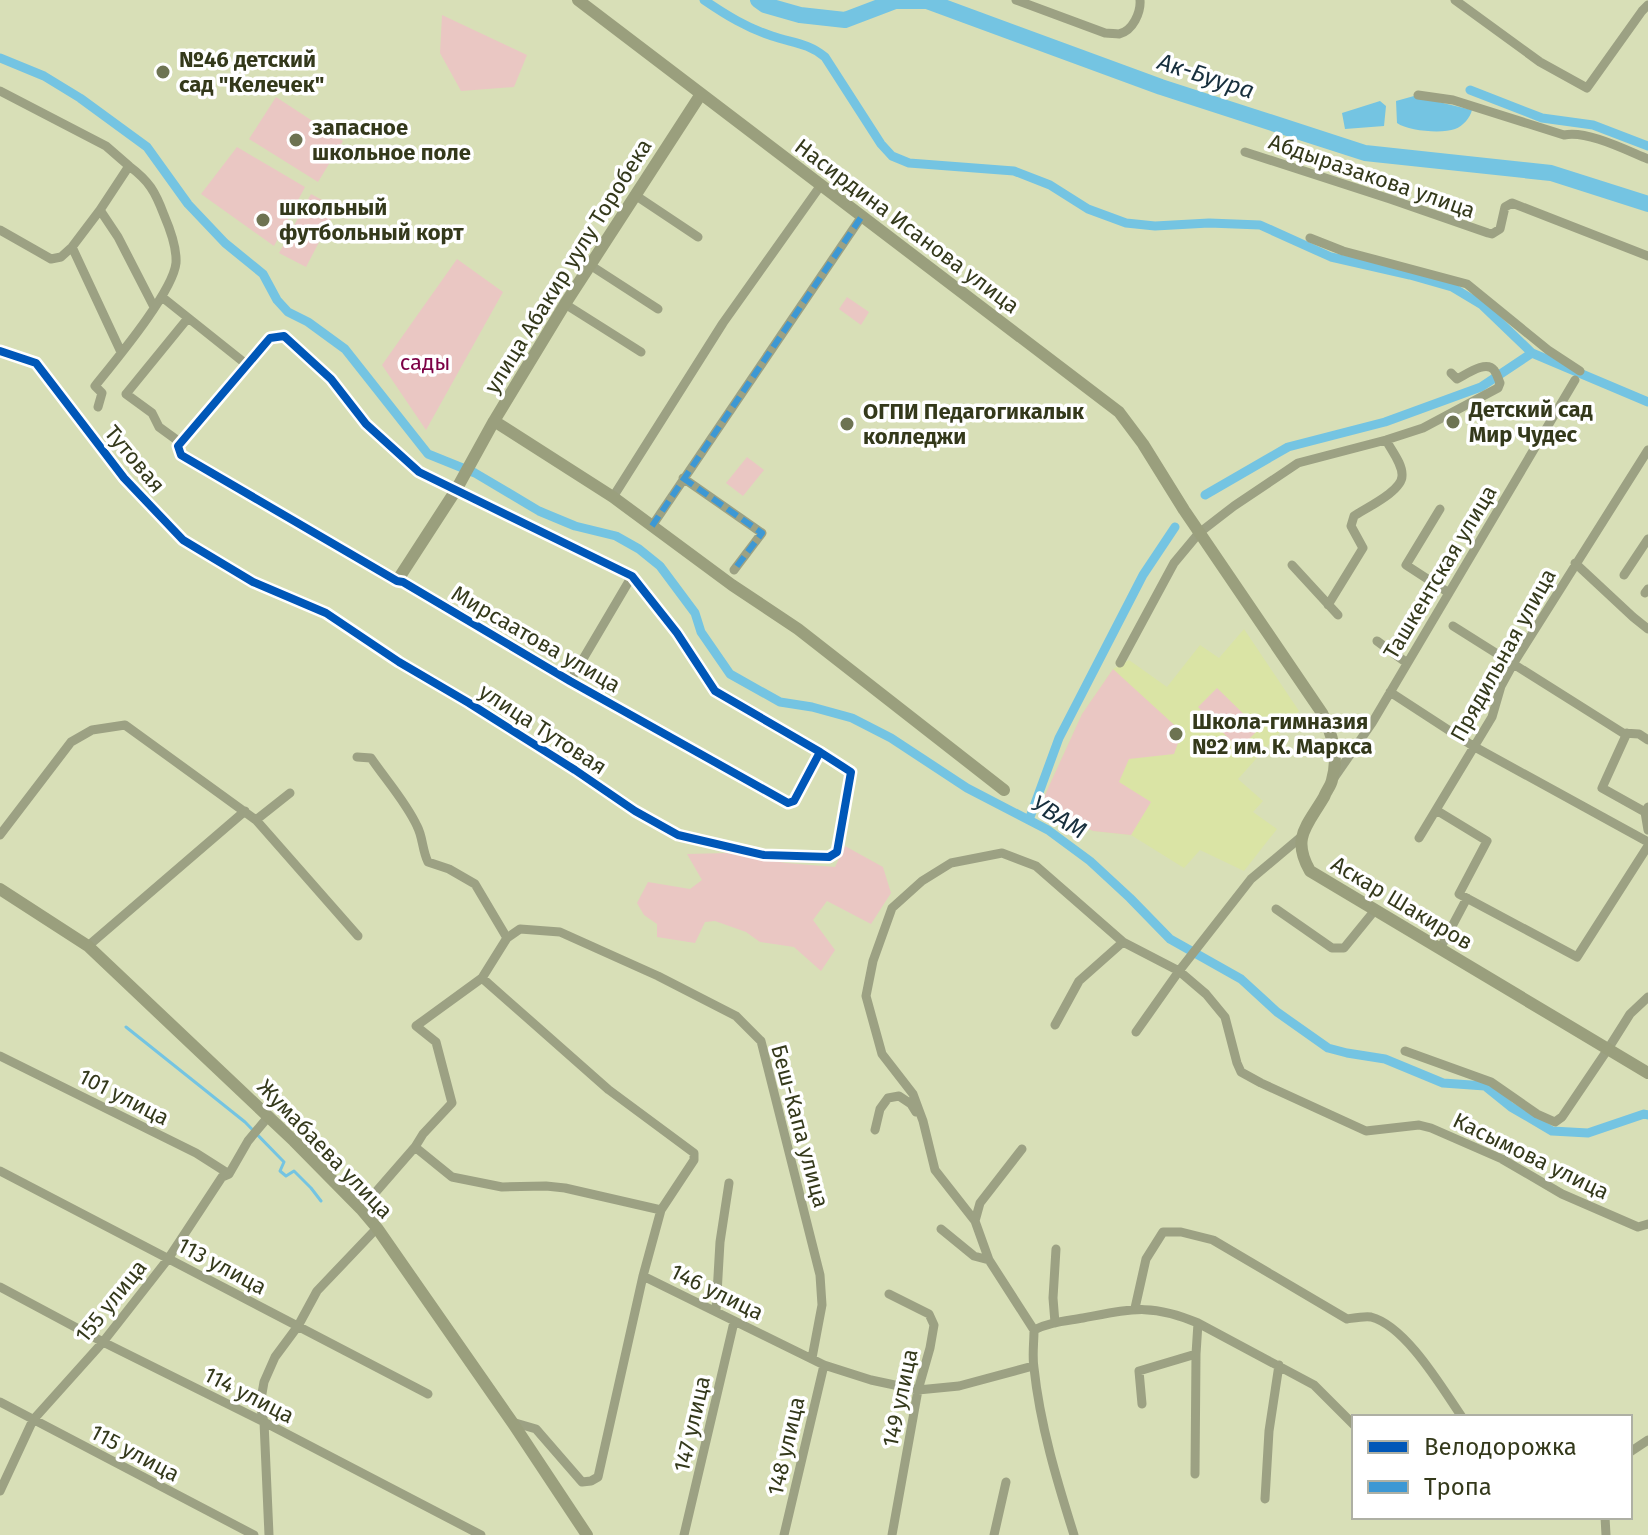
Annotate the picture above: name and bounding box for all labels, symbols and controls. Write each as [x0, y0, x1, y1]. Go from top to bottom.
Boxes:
place label: №46 детский сад "Келечек" [179, 46, 324, 98]
water label: Ак-Буура [1153, 47, 1258, 105]
marker: №46 детский сад "Келечек" [154, 63, 172, 81]
place label: запасное школьное поле [312, 114, 471, 166]
street label: Абдыразакова улица [1265, 128, 1479, 224]
marker: запасное школьное поле [287, 131, 305, 149]
street label: Насирдина Исанова улица [789, 133, 1025, 319]
street label: улица Абакир уулу Торобека [478, 134, 658, 398]
place label: школьный футбольный корт [279, 194, 464, 246]
marker: школьный футбольный корт [254, 211, 272, 229]
park label: сады [400, 349, 450, 376]
place label: Детский сад Мир Чудес [1468, 396, 1593, 448]
place label: ОГПИ Педагогикалык колледжи [863, 398, 1085, 450]
marker: Детский сад Мир Чудес [1444, 413, 1462, 431]
marker: ОГПИ Педагогикалык колледжи [838, 415, 856, 433]
street label: Тутовая [99, 420, 171, 498]
street label: Ташкентская улица [1377, 480, 1503, 664]
street label: Прядильная улица [1444, 564, 1562, 746]
street label: Мирсаатова улица [447, 580, 625, 698]
street label: улица Тутовая [474, 678, 612, 780]
place label: Школа-гимназия №2 им. К. Маркса [1192, 708, 1373, 760]
marker: Школа-гимназия №2 им. К. Маркса [1167, 725, 1185, 743]
water label: УВАМ [1026, 789, 1092, 845]
street label: Аскар Шакиров [1326, 850, 1478, 956]
street label: Беш-Капа улица [765, 1041, 835, 1211]
street label: 101 улица [74, 1063, 174, 1131]
street label: Жумабаева улица [252, 1074, 398, 1224]
street label: Касымова улица [1449, 1107, 1613, 1205]
street label: 113 улица [173, 1231, 271, 1301]
street label: 155 улица [69, 1254, 153, 1348]
street label: 146 улица [666, 1258, 768, 1326]
street label: 149 улица [876, 1347, 924, 1449]
street label: 114 улица [199, 1361, 299, 1429]
street label: 147 улица [668, 1373, 716, 1475]
street label: 148 улица [762, 1394, 810, 1498]
legend [1352, 1415, 1632, 1519]
street label: 115 улица [86, 1418, 184, 1488]
text: Велодорожка [1424, 1433, 1577, 1461]
text: Тропа [1424, 1473, 1492, 1501]

